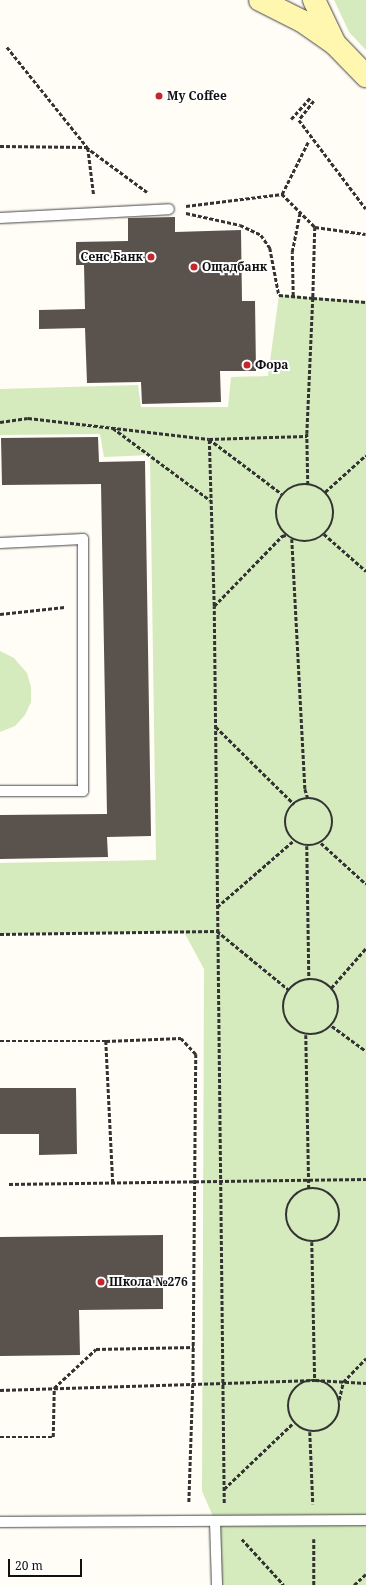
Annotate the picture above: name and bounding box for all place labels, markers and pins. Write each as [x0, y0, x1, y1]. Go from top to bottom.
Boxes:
place label: My Coffee [167, 89, 227, 103]
marker: My Coffee [154, 91, 164, 101]
place label: Сенс Банк [81, 250, 143, 264]
marker: Сенс Банк [146, 252, 156, 262]
place label: Ощадбанк [202, 260, 267, 274]
marker: Ощадбанк [189, 262, 199, 272]
place label: Фора [255, 358, 288, 372]
marker: Фора [242, 360, 252, 370]
place label: Школа №276 [109, 1275, 188, 1289]
marker: Школа №276 [96, 1277, 106, 1287]

